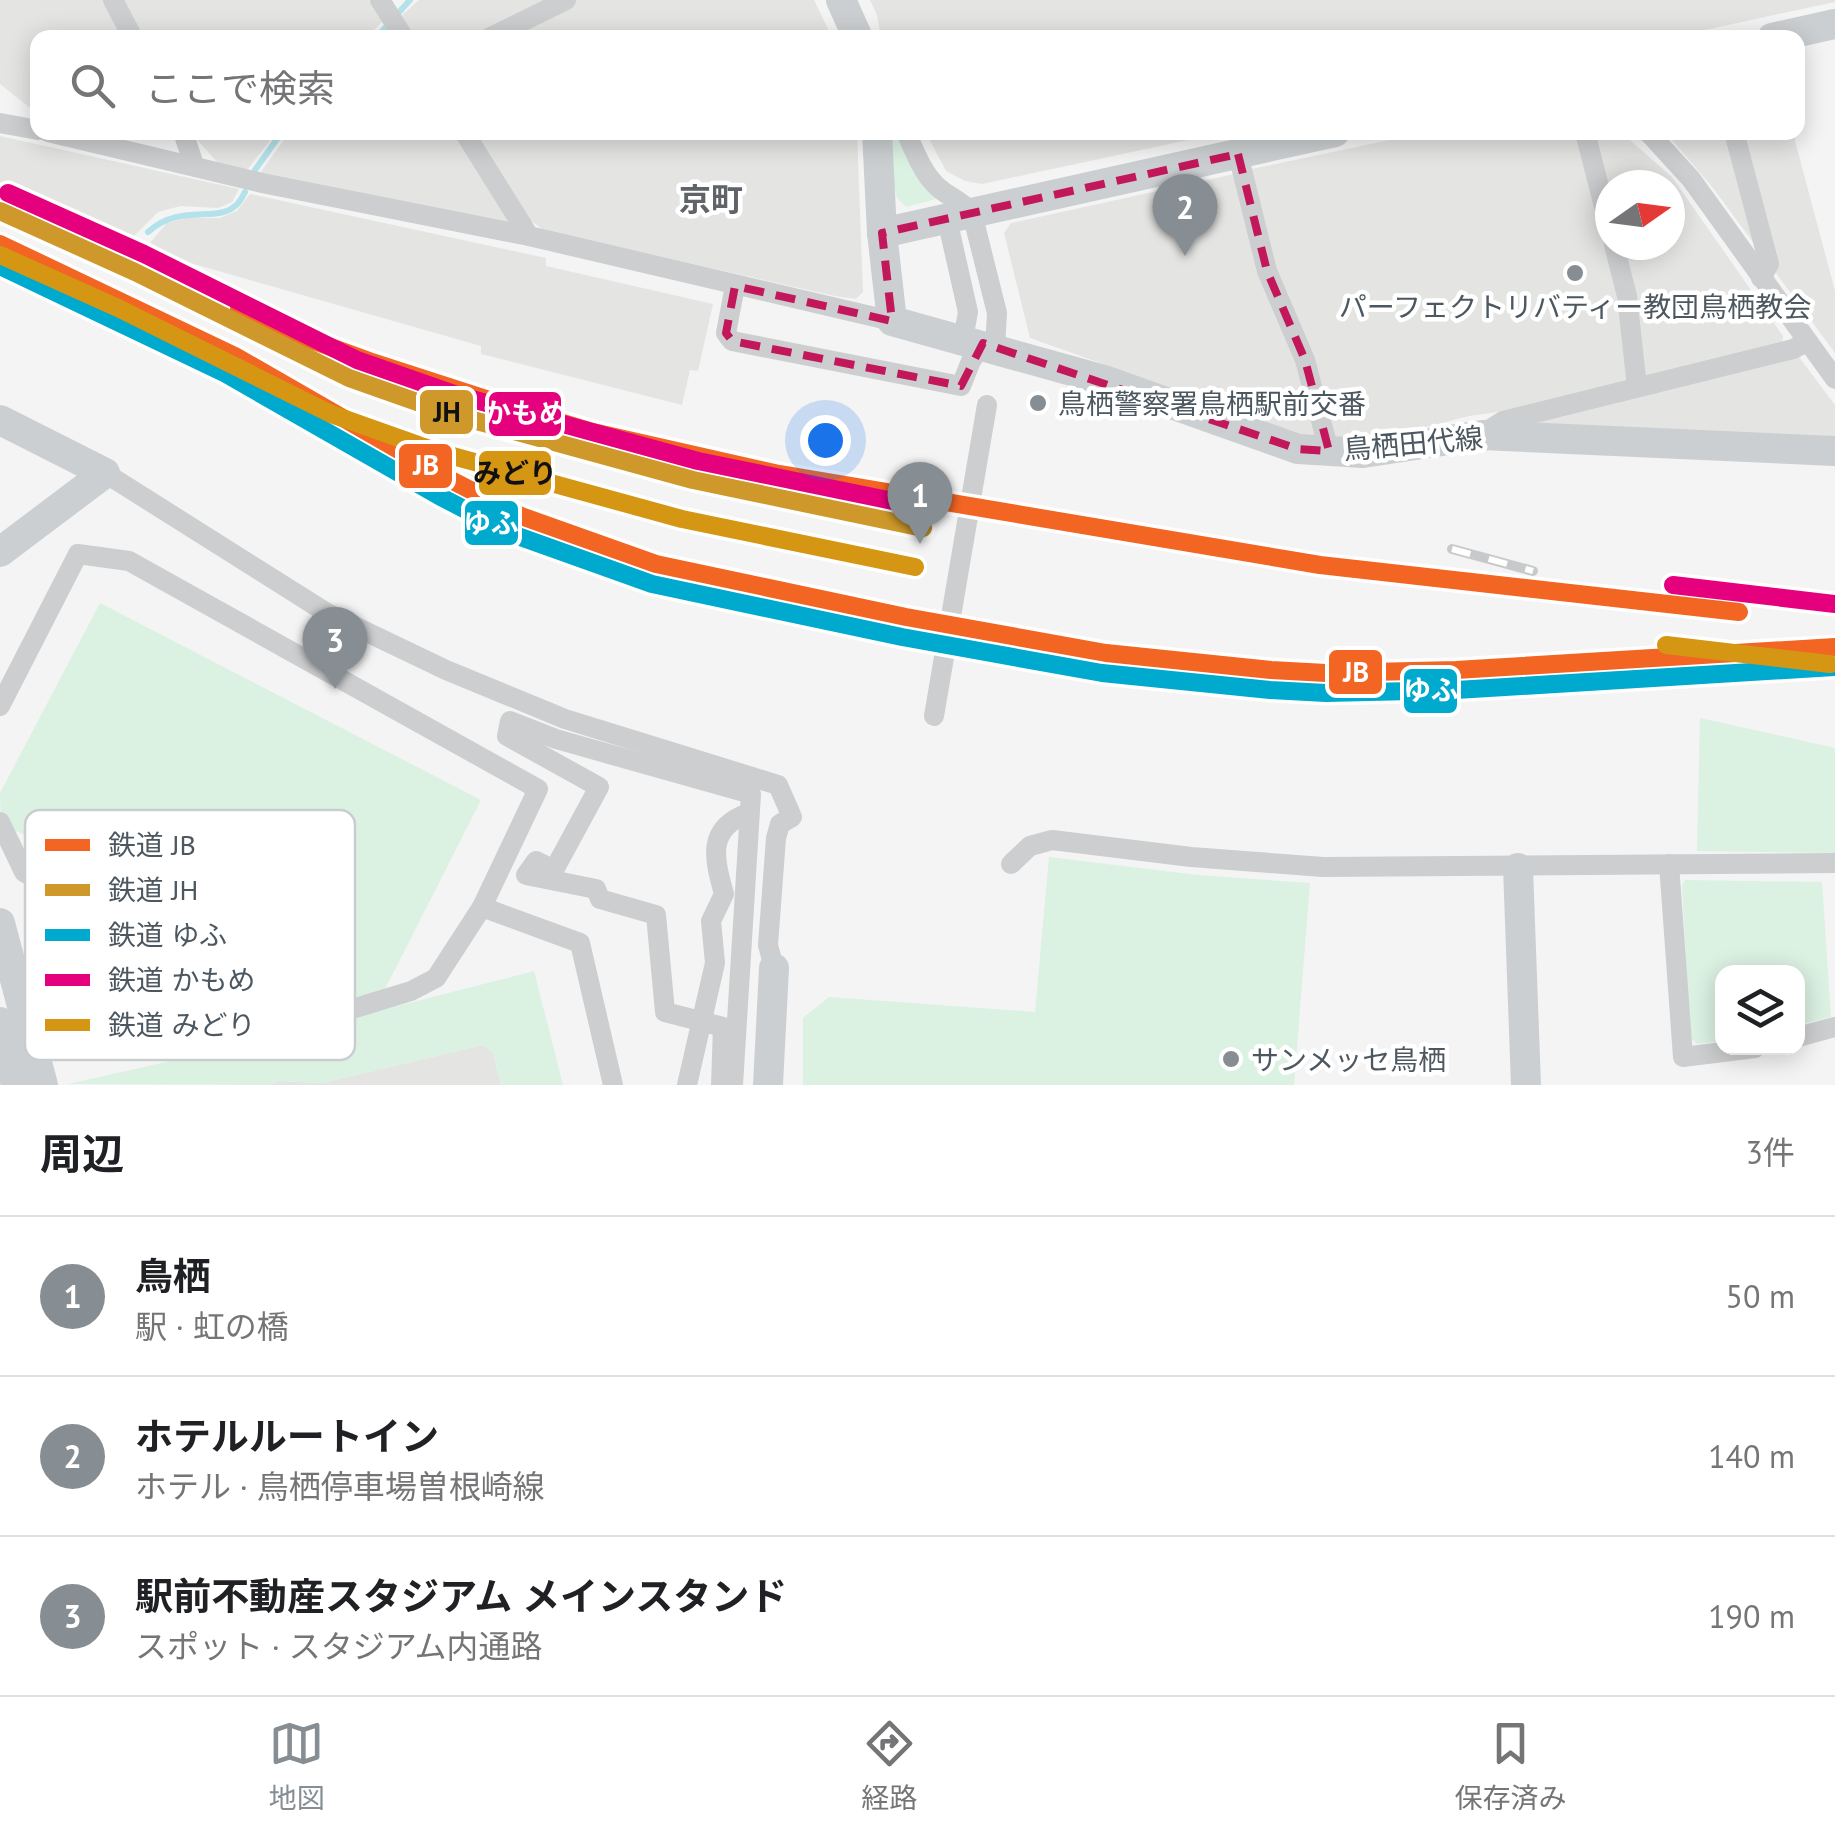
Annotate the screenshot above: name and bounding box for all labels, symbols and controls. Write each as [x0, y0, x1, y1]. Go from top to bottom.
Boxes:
search box [30, 30, 1805, 140]
icon: search [65, 58, 120, 113]
text: ここで検索 [145, 63, 335, 112]
north arrow [1595, 170, 1685, 260]
pin: 2 [1152, 174, 1218, 256]
district label: 京町 [679, 178, 743, 220]
marker: パーフェクトリバティー教団鳥栖教会 [1564, 262, 1586, 284]
place label: パーフェクトリバティー教団鳥栖教会 [1339, 288, 1811, 325]
place label: 鳥栖警察署鳥栖駅前交番 [1058, 385, 1366, 422]
line badge: JH [418, 388, 475, 436]
line badge: かもめ [487, 390, 563, 438]
marker: 鳥栖警察署鳥栖駅前交番 [1027, 392, 1049, 414]
text: JH [432, 393, 461, 430]
text: かもめ [483, 394, 567, 431]
your location [800, 415, 851, 466]
street label: 鳥栖田代線 [1342, 418, 1484, 468]
line badge: JB [397, 442, 454, 490]
text: JB [412, 446, 439, 483]
line badge: みどり [477, 449, 553, 497]
text: みどり [473, 454, 557, 491]
pin: 1 [888, 462, 952, 544]
line badge: ゆふ [463, 499, 520, 547]
text: ゆふ [463, 504, 519, 541]
pin: 3 [302, 606, 368, 689]
line badge: JB [1327, 648, 1384, 696]
text: JB [1342, 653, 1369, 690]
line badge: ゆふ [1402, 667, 1459, 715]
text: ゆふ [1403, 671, 1459, 708]
legend [25, 810, 355, 1060]
text: 鉄道 JB [108, 826, 196, 863]
text: 鉄道 JH [108, 871, 198, 908]
text: 鉄道 ゆふ [108, 916, 227, 953]
text: 鉄道 かもめ [108, 961, 255, 998]
map controls [1715, 965, 1805, 1055]
button: layers [1715, 965, 1805, 1055]
text: 鉄道 みどり [108, 1006, 255, 1043]
place label: サンメッセ鳥栖 [1251, 1041, 1446, 1078]
marker: サンメッセ鳥栖 [1220, 1048, 1242, 1070]
text: 周辺 [40, 1126, 124, 1181]
text: 3件 [1746, 1131, 1795, 1173]
text: 鳥栖 [135, 1251, 211, 1300]
text: 1 [63, 1275, 82, 1317]
text: 50 m [1726, 1275, 1795, 1317]
text: 駅 · 虹の橋 [135, 1305, 289, 1347]
text: ホテルルートイン [135, 1411, 439, 1460]
text: 2 [63, 1435, 82, 1477]
text: 140 m [1708, 1435, 1795, 1477]
text: ホテル · 鳥栖停車場曽根崎線 [135, 1465, 545, 1507]
text: 駅前不動産スタジアム メインスタンド [135, 1571, 787, 1620]
text: 3 [63, 1595, 82, 1637]
text: 190 m [1708, 1595, 1795, 1637]
text: スポット · スタジアム内通路 [135, 1625, 542, 1667]
tab: 地図 [268, 1716, 325, 1816]
tab: 経路 [861, 1716, 918, 1816]
tab: 保存済み [1454, 1716, 1567, 1816]

